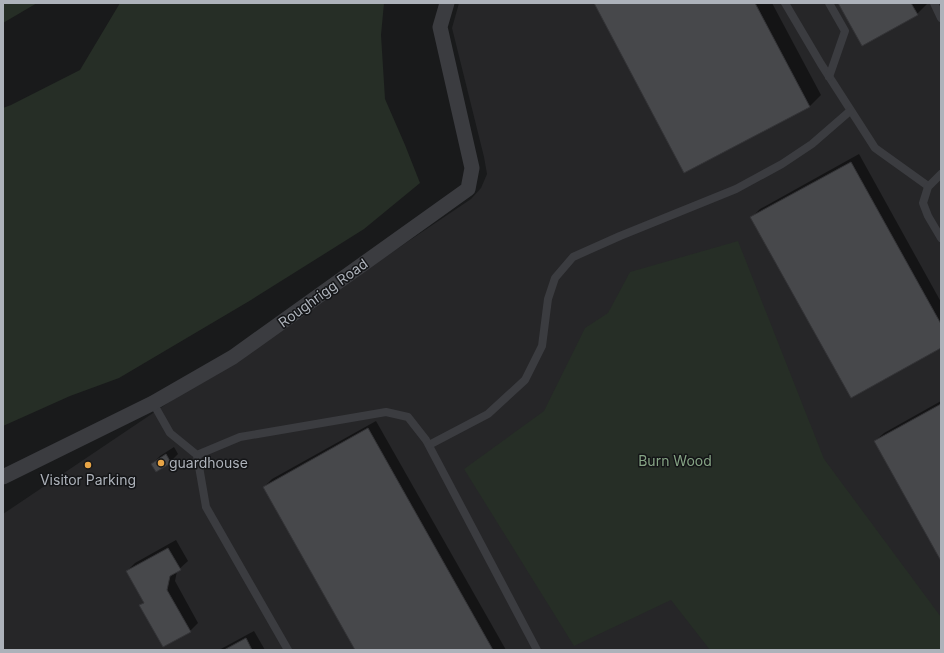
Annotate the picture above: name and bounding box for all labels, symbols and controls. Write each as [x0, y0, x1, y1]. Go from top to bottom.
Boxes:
street label: Roughrigg Road [275, 255, 371, 331]
park label: Burn Wood [638, 452, 712, 469]
place label: guardhouse [169, 454, 248, 471]
marker: guardhouse [156, 458, 166, 468]
marker: Visitor Parking [83, 460, 93, 470]
place label: Visitor Parking [40, 471, 136, 488]

